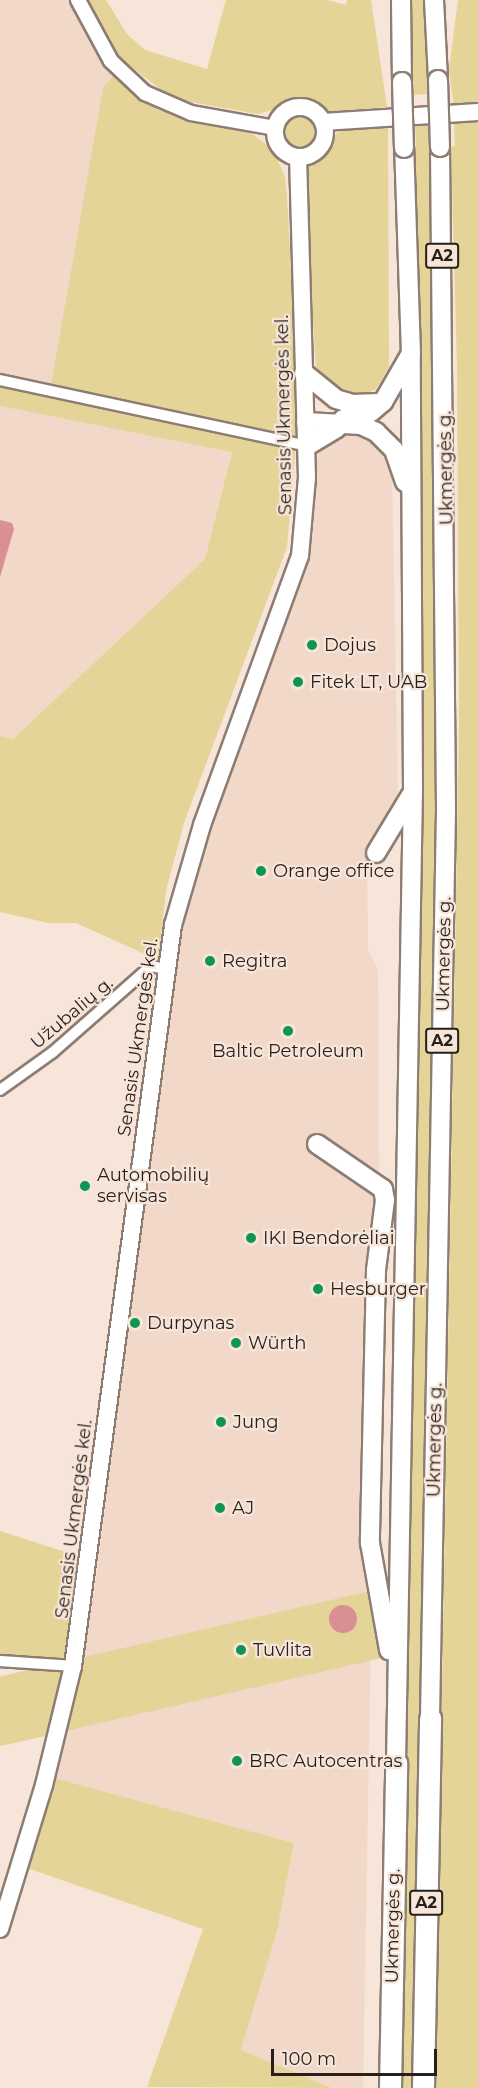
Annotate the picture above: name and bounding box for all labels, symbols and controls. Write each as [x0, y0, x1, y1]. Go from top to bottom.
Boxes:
road number: A2 [424, 243, 460, 269]
street label: Senasis Ukmergės kel. [271, 315, 297, 515]
street label: Ukmergės g. [434, 410, 458, 526]
place label: Dojus [324, 634, 376, 656]
marker: Dojus [305, 638, 319, 652]
place label: Fitek LT, UAB [310, 671, 427, 693]
marker: Fitek LT, UAB [291, 675, 305, 689]
place label: Orange office [273, 860, 394, 882]
marker: Orange office [254, 864, 268, 878]
street label: Ukmergės g. [432, 896, 456, 1012]
street label: Senasis Ukmergės kel. [113, 936, 163, 1138]
place label: Regitra [222, 950, 287, 972]
marker: Regitra [203, 954, 217, 968]
street label: Užubalių g. [26, 972, 118, 1054]
marker: Baltic Petroleum [281, 1024, 295, 1038]
road number: A2 [424, 1028, 460, 1054]
place label: Baltic Petroleum [212, 1040, 364, 1062]
place label: Automobilių servisas [97, 1165, 209, 1208]
marker: Automobilių servisas [78, 1179, 92, 1193]
place label: IKI Bendorėliai [263, 1227, 394, 1249]
marker: IKI Bendorėliai [244, 1231, 258, 1245]
place label: Hesburger [330, 1278, 426, 1300]
marker: Hesburger [311, 1282, 325, 1296]
place label: Durpynas [147, 1312, 234, 1334]
marker: Durpynas [128, 1316, 142, 1330]
place label: Würth [248, 1332, 306, 1354]
marker: Würth [229, 1336, 243, 1350]
street label: Ukmergės g. [423, 1382, 447, 1498]
place label: Jung [233, 1411, 279, 1433]
marker: Jung [214, 1415, 228, 1429]
street label: Senasis Ukmergės kel. [51, 1418, 97, 1620]
place label: AJ [232, 1497, 254, 1519]
marker: AJ [213, 1501, 227, 1515]
place label: Tuvlita [253, 1639, 312, 1661]
marker: Tuvlita [234, 1643, 248, 1657]
place label: BRC Autocentras [249, 1750, 402, 1772]
marker: BRC Autocentras [230, 1754, 244, 1768]
street label: Ukmergės g. [381, 1868, 405, 1984]
road number: A2 [408, 1890, 444, 1916]
scale bar [274, 2037, 440, 2075]
text: 100 m [282, 2048, 336, 2070]

